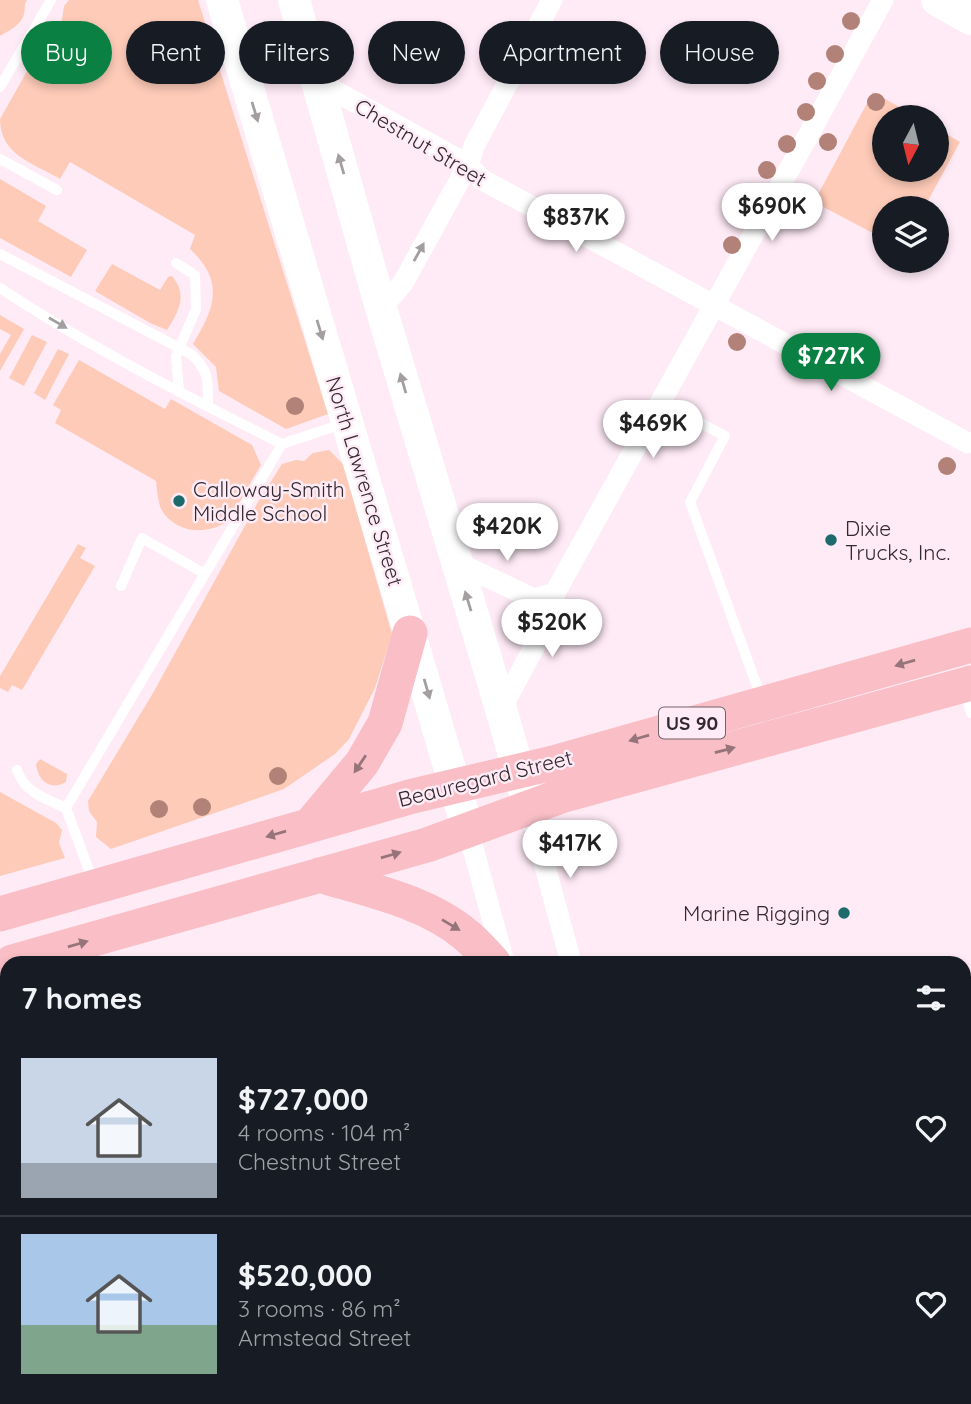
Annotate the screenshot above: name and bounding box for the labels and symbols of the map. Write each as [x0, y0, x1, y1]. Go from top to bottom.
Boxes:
street label: Chestnut Street [351, 93, 491, 191]
one-way arrow [251, 102, 261, 123]
north arrow [872, 105, 948, 182]
one-way arrow [335, 154, 345, 175]
pin: $690K [723, 184, 821, 243]
pin: $837K [527, 194, 625, 254]
one-way arrow [413, 243, 425, 262]
one-way arrow [49, 317, 68, 329]
one-way arrow [316, 320, 326, 341]
pin: $727K [782, 334, 880, 393]
one-way arrow [397, 372, 408, 394]
street label: North Lawrence Street [321, 373, 409, 589]
pin: $469K [604, 400, 702, 460]
place label: Calloway-Smith Middle School [193, 476, 345, 526]
marker: Calloway-Smith Middle School [171, 493, 187, 509]
pin: $420K [458, 504, 556, 563]
place label: Dixie Trucks, Inc. [845, 515, 950, 565]
marker: Dixie Trucks, Inc. [823, 532, 839, 548]
one-way arrow [462, 590, 473, 611]
pin: $520K [503, 600, 601, 659]
one-way arrow [894, 658, 916, 669]
one-way arrow [422, 679, 432, 700]
road number: US 90 [659, 708, 725, 738]
one-way arrow [628, 733, 649, 743]
street label: Beauregard Street [395, 744, 575, 812]
one-way arrow [715, 745, 736, 755]
one-way arrow [353, 755, 367, 773]
pin: $417K [521, 820, 619, 880]
one-way arrow [266, 830, 287, 840]
one-way arrow [381, 849, 402, 859]
place label: Marine Rigging [683, 900, 830, 926]
marker: Marine Rigging [836, 905, 852, 921]
one-way arrow [441, 919, 460, 931]
one-way arrow [68, 938, 89, 948]

